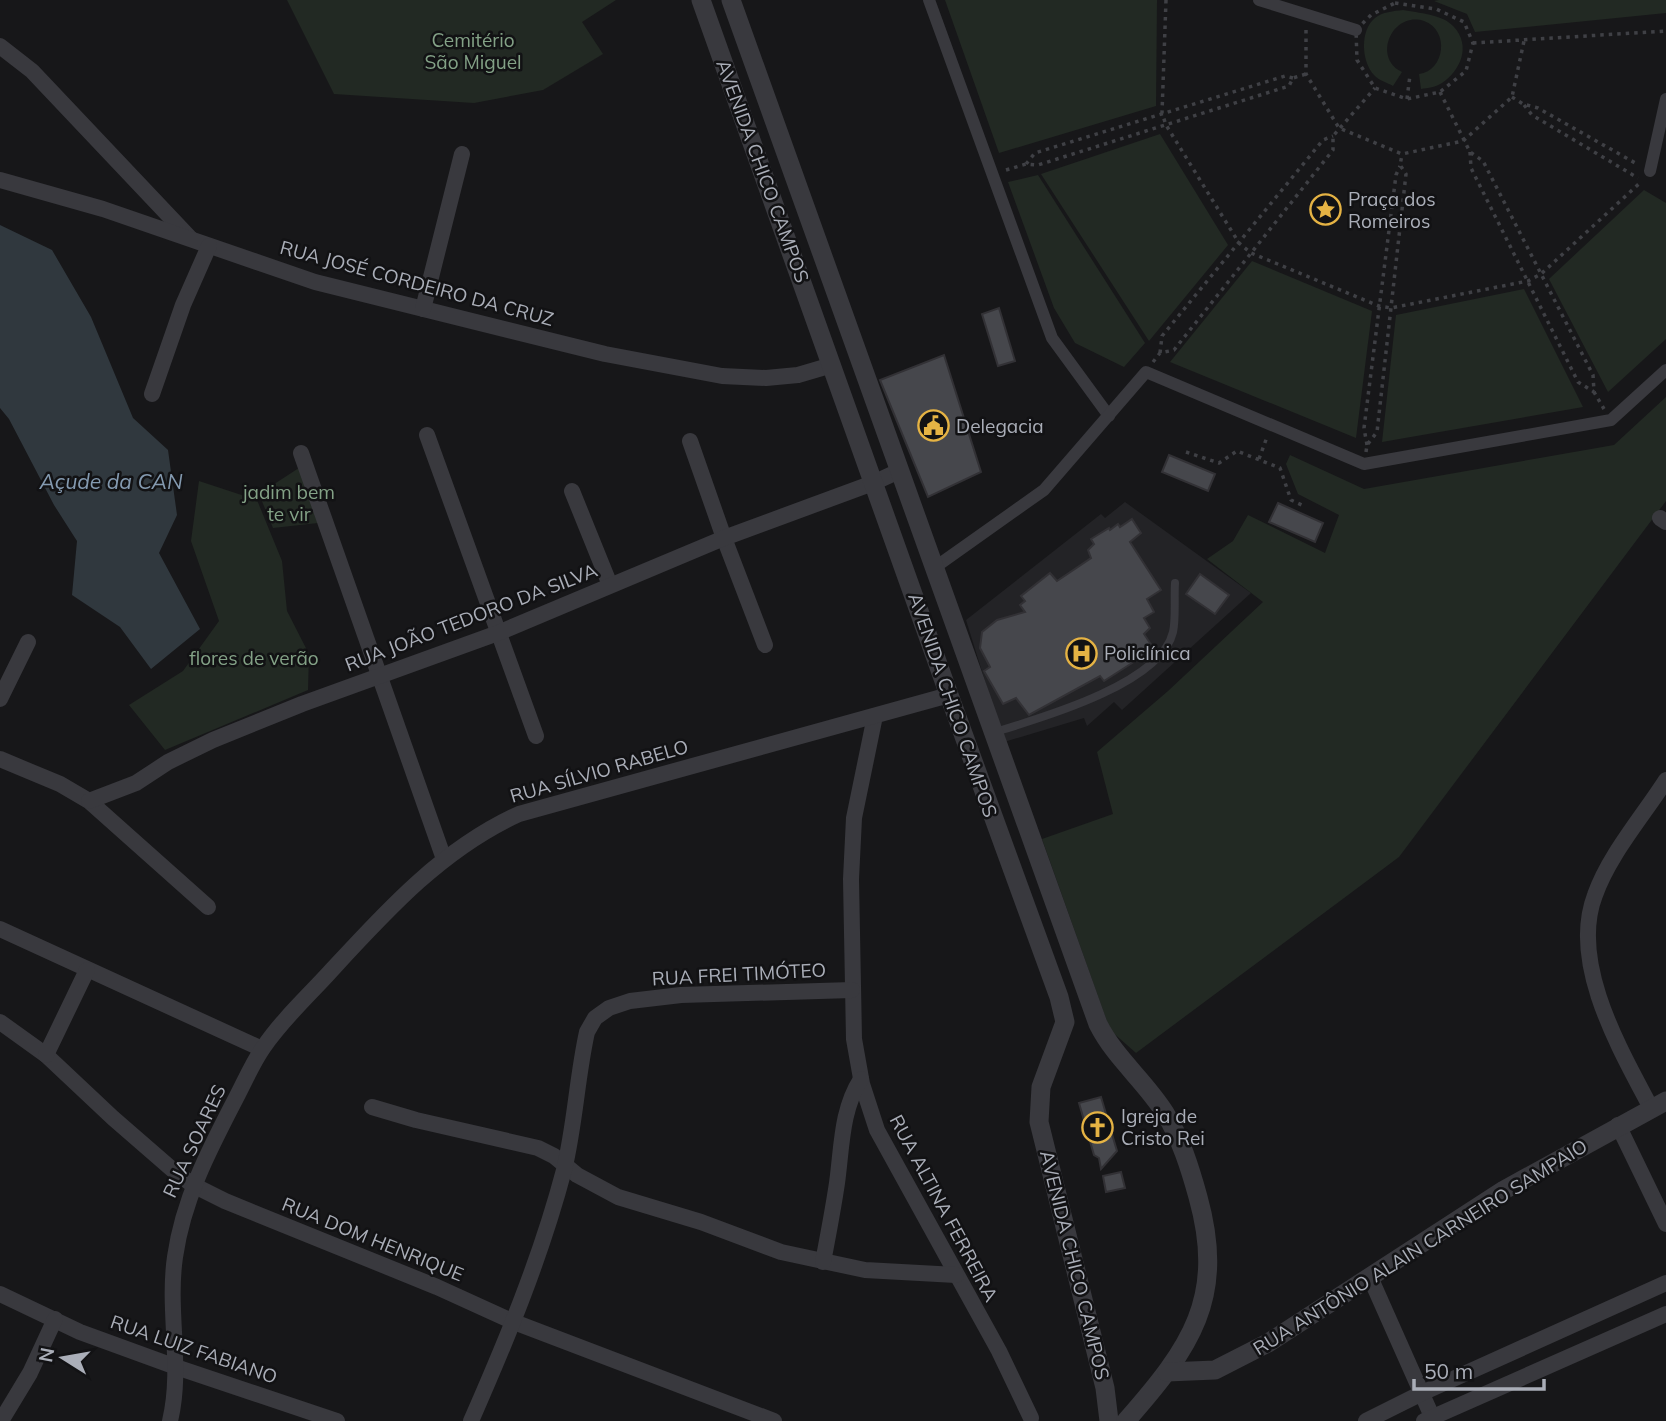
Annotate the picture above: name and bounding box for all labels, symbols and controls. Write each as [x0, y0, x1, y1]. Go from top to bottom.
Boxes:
park label: Cemitério São Miguel [424, 28, 522, 74]
street label: AVENIDA CHICO CAMPOS [711, 56, 815, 286]
place label: Praça dos Romeiros [1348, 187, 1436, 233]
place icon: Praça dos Romeiros [1308, 193, 1342, 227]
street label: RUA JOSÉ CORDEIRO DA CRUZ [278, 235, 556, 331]
public building icon: Delegacia [916, 409, 950, 443]
place label: Delegacia [956, 414, 1044, 438]
water label: Açude da CAN [38, 468, 183, 494]
park label: jadim bem te vir [241, 480, 335, 526]
street label: RUA JOÃO TEDORO DA SILVA [341, 558, 601, 676]
street label: AVENIDA CHICO CAMPOS [903, 590, 1003, 820]
hospital icon: Policlínica [1064, 636, 1098, 670]
place label: Policlínica [1104, 641, 1191, 665]
park label: flores de verão [189, 646, 319, 670]
street label: RUA SÍLVIO RABELO [507, 734, 691, 808]
street label: RUA FREI TIMÓTEO [651, 957, 827, 991]
street label: RUA SOARES [157, 1081, 231, 1201]
place label: Igreja de Cristo Rei [1121, 1104, 1205, 1150]
street label: RUA ALTINA FERREIRA [884, 1110, 1004, 1306]
church icon: Igreja de Cristo Rei [1081, 1110, 1115, 1144]
street label: RUA ANTÔNIO ALAIN CARNEIRO SAMPAIO [1249, 1134, 1591, 1360]
street label: AVENIDA CHICO CAMPOS [1035, 1148, 1115, 1382]
street label: RUA DOM HENRIQUE [279, 1192, 467, 1286]
street label: RUA LUIZ FABIANO [107, 1309, 281, 1389]
north arrow [28, 1323, 98, 1393]
text: N [33, 1345, 59, 1364]
scale bar [1414, 1348, 1544, 1392]
text: 50 m [1424, 1358, 1473, 1384]

